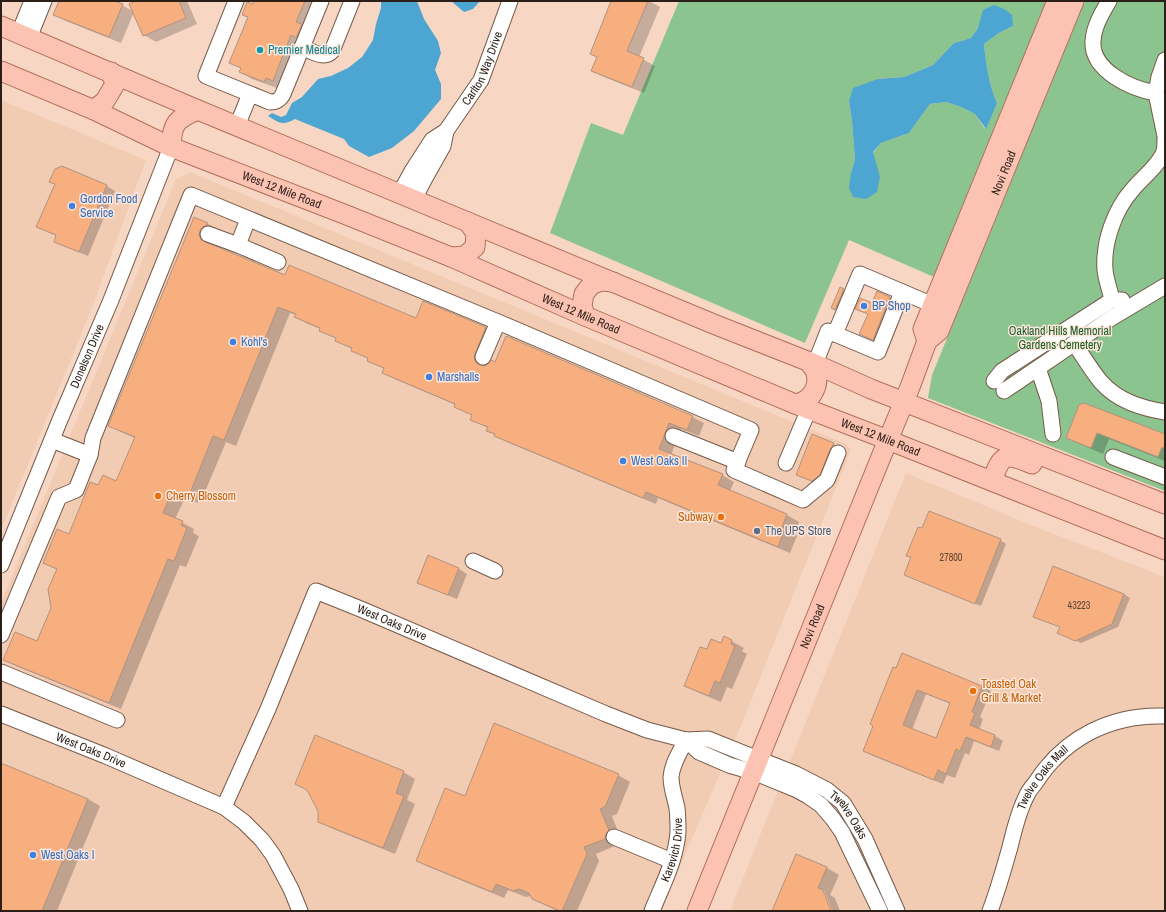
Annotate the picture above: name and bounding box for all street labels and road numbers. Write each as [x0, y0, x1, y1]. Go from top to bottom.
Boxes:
street label: Carlton Way Drive [458, 29, 506, 108]
street label: Novi Road [987, 148, 1020, 198]
street label: West 12 Mile Road [240, 167, 324, 212]
street label: West 12 Mile Road [539, 290, 623, 338]
street label: Donelson Drive [66, 322, 108, 390]
street label: West 12 Mile Road [839, 415, 922, 460]
street label: West Oaks Drive [355, 600, 429, 644]
street label: Novi Road [796, 602, 828, 651]
street label: West Oaks Drive [54, 729, 129, 772]
street label: Twelve Oaks Mall [1013, 742, 1071, 812]
street label: Twelve Oaks [826, 787, 871, 842]
street label: Karevich Drive [657, 818, 686, 884]

